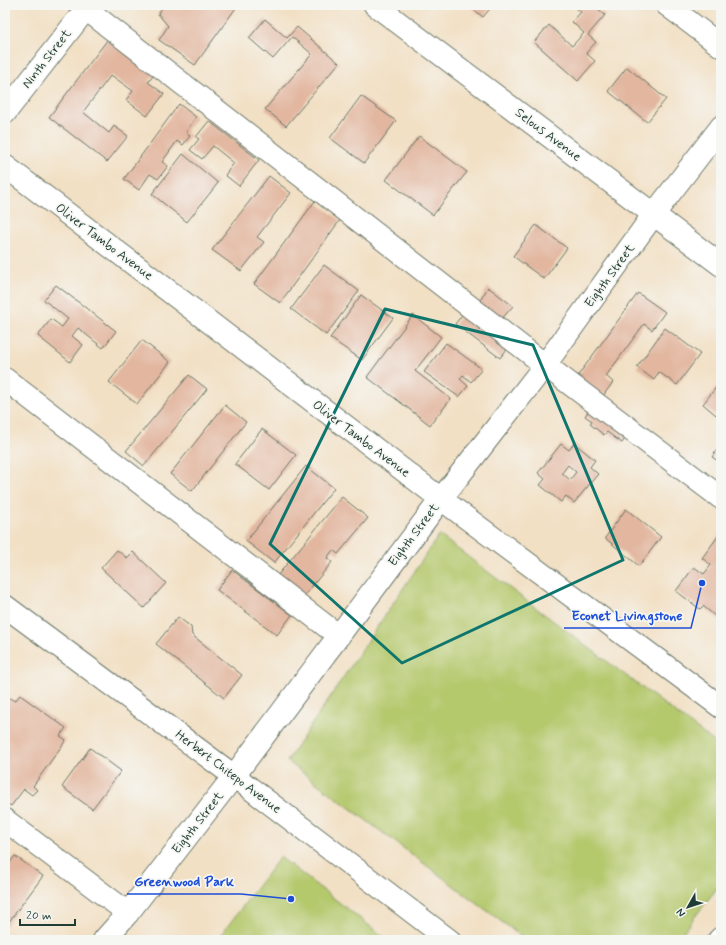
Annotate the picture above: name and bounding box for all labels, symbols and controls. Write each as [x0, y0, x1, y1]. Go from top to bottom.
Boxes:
street label: Ninth Street [19, 26, 76, 92]
street label: Selous Avenue [511, 104, 585, 166]
street label: Oliver Tambo Avenue [52, 200, 156, 284]
street label: Eighth Street [581, 240, 639, 311]
street label: Oliver Tambo Avenue [309, 397, 413, 481]
street label: Eighth Street [385, 500, 443, 570]
callout: Econet Livingstone [564, 602, 691, 628]
text: Econet Livingstone [571, 607, 683, 626]
street label: Herbert Chitepo Avenue [171, 726, 285, 818]
street label: Eighth Street [168, 788, 228, 858]
callout: Greenwood Park [127, 868, 241, 894]
text: Greenwood Park [134, 873, 234, 891]
north arrow [668, 887, 708, 927]
scale bar [20, 901, 75, 927]
text: N [673, 905, 689, 920]
text: 20 m [26, 908, 52, 924]

